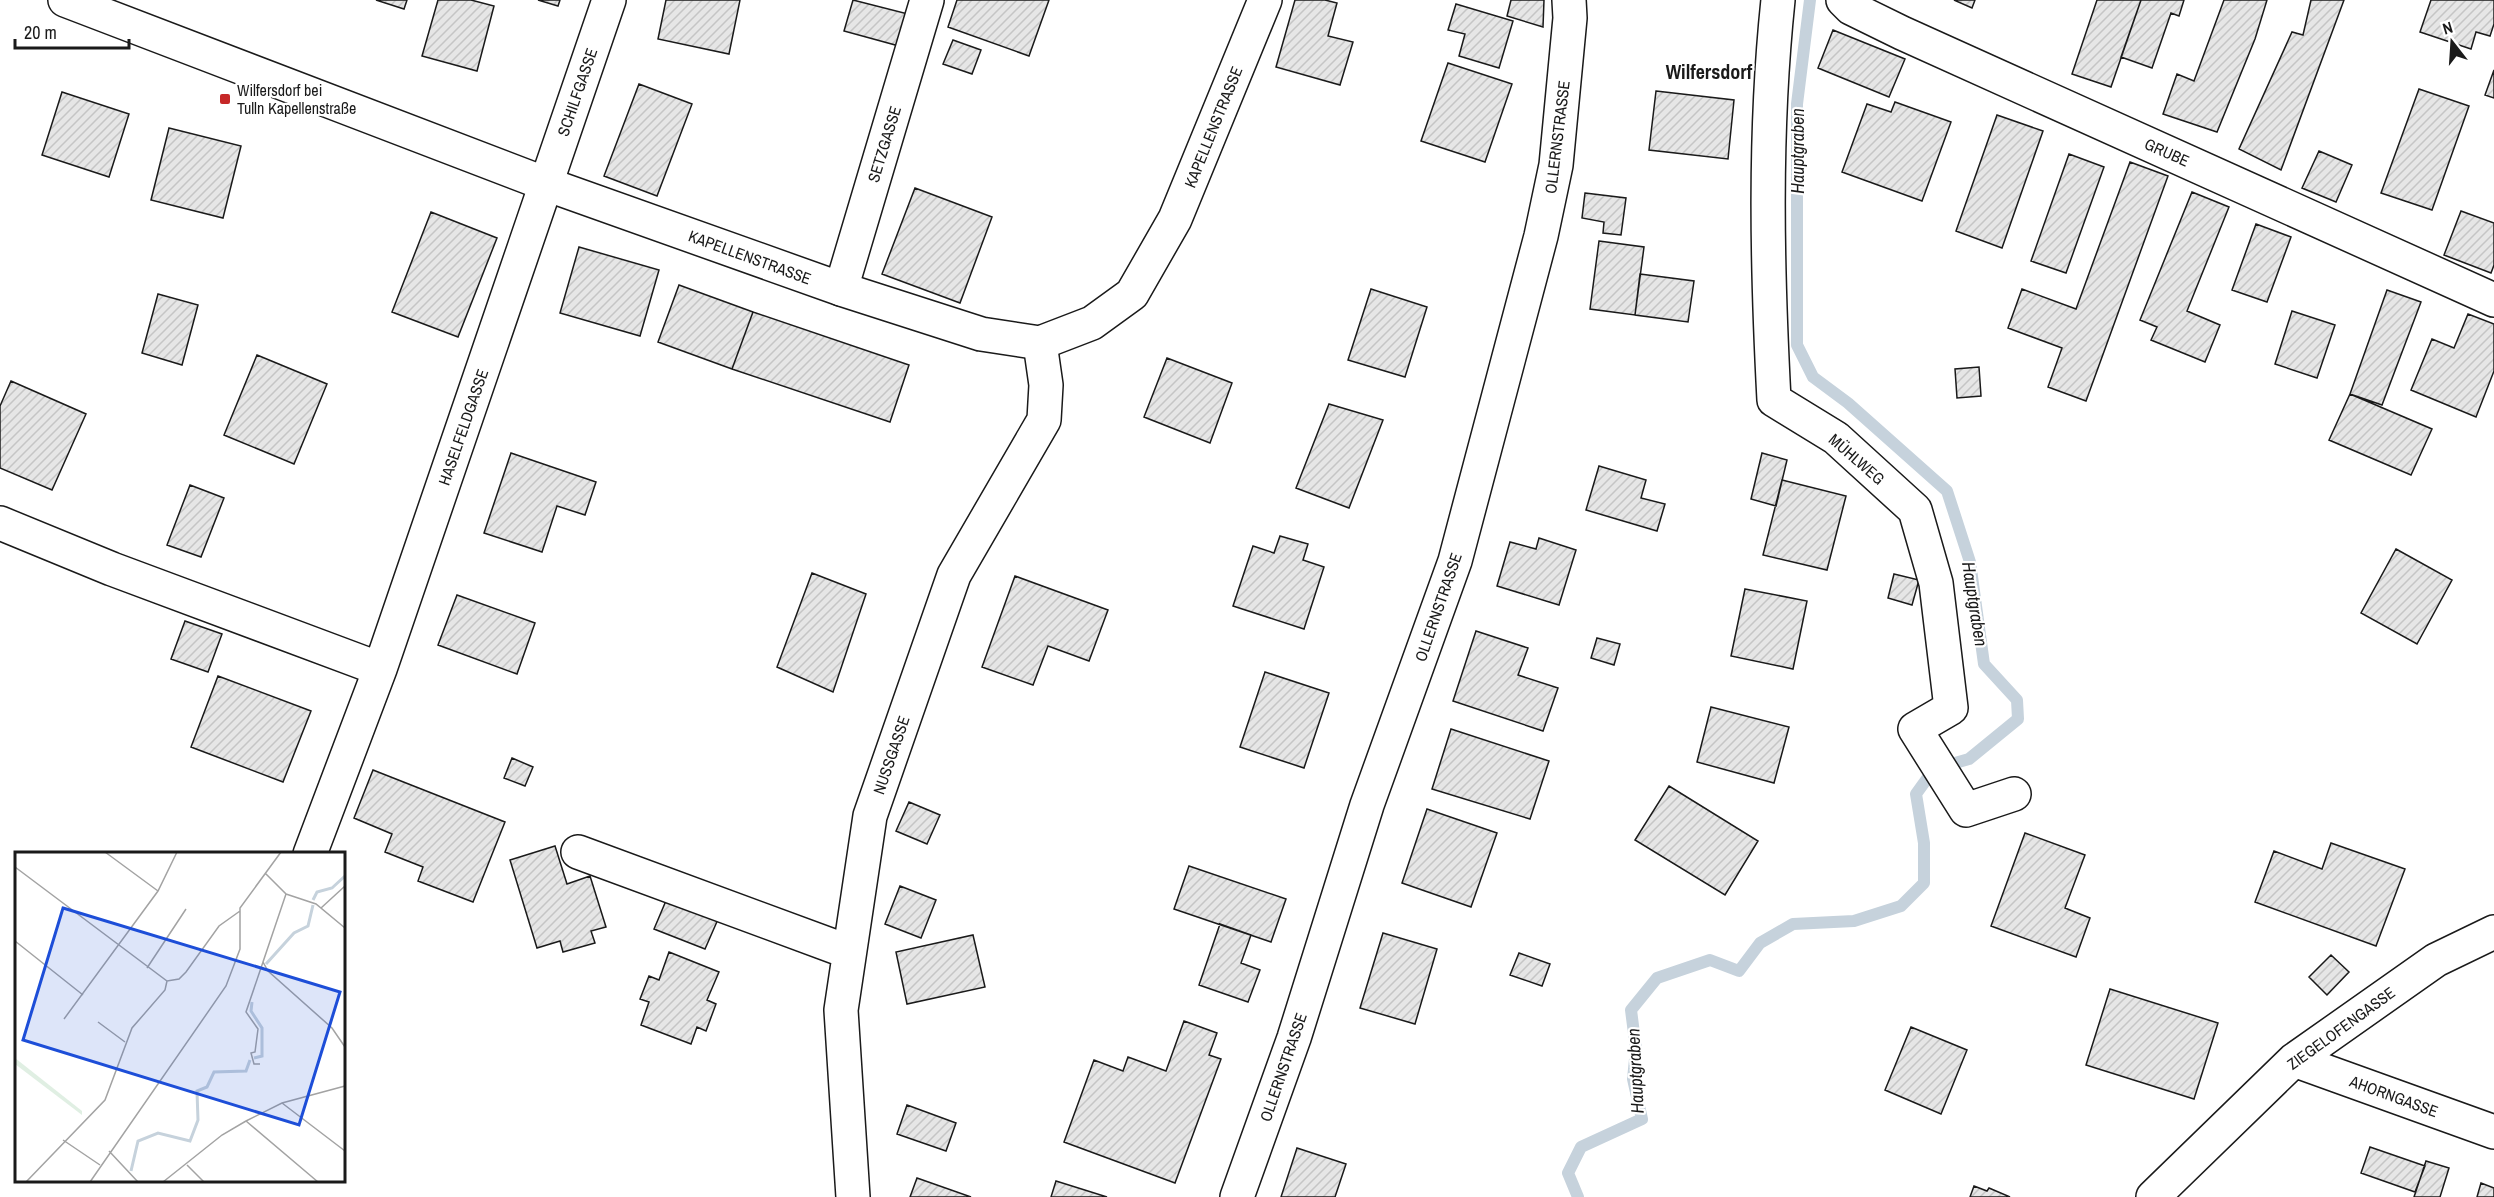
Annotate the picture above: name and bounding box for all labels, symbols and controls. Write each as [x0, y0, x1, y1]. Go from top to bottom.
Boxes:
scale bar [15, 12, 129, 50]
north arrow [2422, 12, 2482, 72]
text: N [2440, 16, 2455, 40]
text: 20 m [24, 20, 57, 45]
street label: SCHILFGASSE [552, 45, 602, 139]
district label: Wilfersdorf [1666, 58, 1753, 85]
street label: KAPELLENSTRASSE [1179, 63, 1247, 191]
place label: Wilfersdorf bei Tulln Kapellenstraße [237, 79, 356, 119]
street label: OLLERNSTRASSE [1539, 79, 1575, 195]
marker: Wilfersdorf bei Tulln Kapellenstraße [218, 92, 232, 106]
street label: SETZGASSE [862, 103, 906, 185]
water label: Hauptgraben [1785, 108, 1810, 194]
street label: GRUBE [2141, 132, 2193, 172]
street label: KAPELLENSTRASSE [686, 225, 814, 289]
street label: HASELFELDGASSE [433, 366, 493, 488]
street label: MÜHLWEG [1824, 429, 1890, 489]
street label: OLLERNSTRASSE [1409, 550, 1467, 664]
water label: Hauptgraben [1956, 560, 1994, 648]
street label: NUSSGASSE [867, 713, 915, 797]
inset map [15, 852, 345, 1182]
street label: ZIEGELOFENGASSE [2283, 981, 2399, 1075]
street label: OLLERNSTRASSE [1254, 1010, 1312, 1124]
water label: Hauptgraben [1620, 1028, 1650, 1114]
street label: AHORNGASSE [2346, 1069, 2441, 1122]

